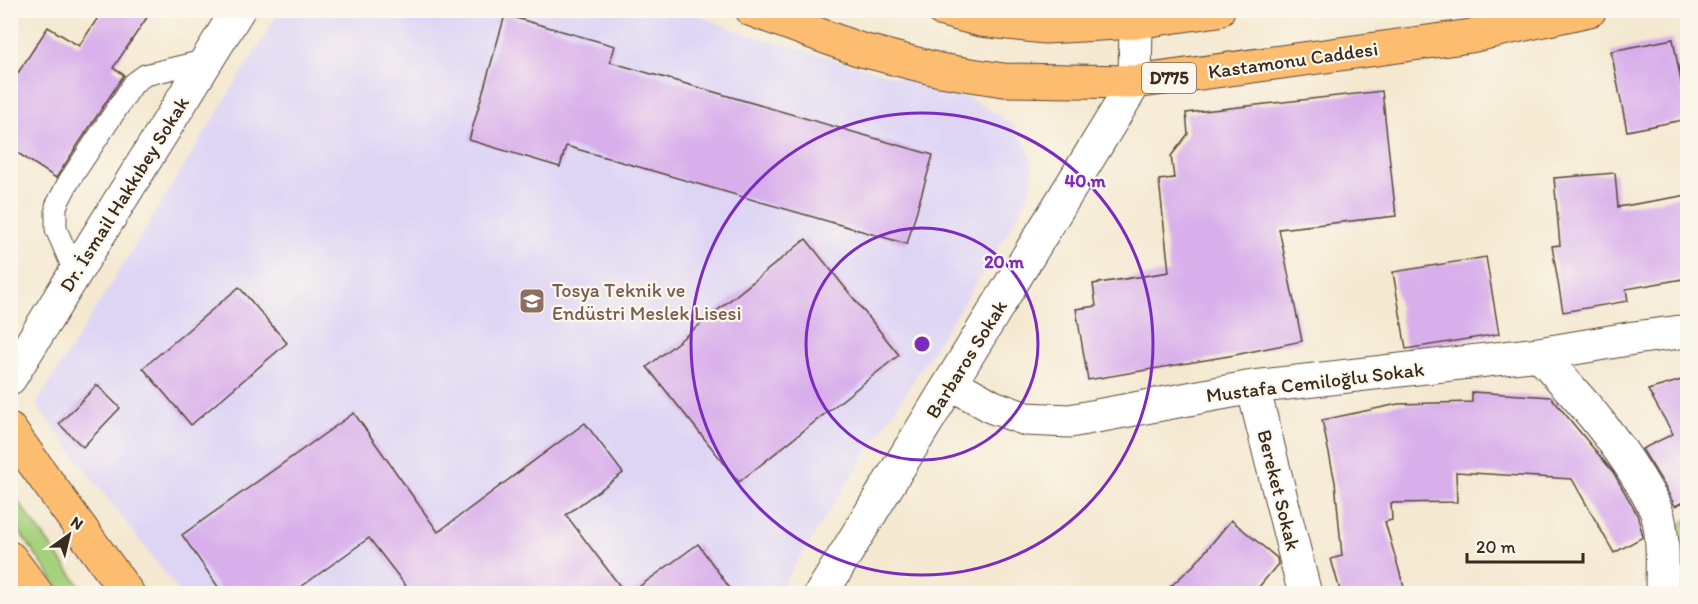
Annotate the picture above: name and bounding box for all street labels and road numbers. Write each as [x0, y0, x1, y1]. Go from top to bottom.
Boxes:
street label: Kastamonu Caddesi [1207, 36, 1379, 84]
road number: D775 [1142, 63, 1196, 93]
street label: Dr. İsmail Hakkıbey Sokak [54, 91, 194, 296]
street label: Barbaros Sokak [920, 295, 1012, 423]
street label: Mustafa Cemiloğlu Sokak [1205, 357, 1425, 407]
street label: Bereket Sokak [1252, 427, 1306, 553]

